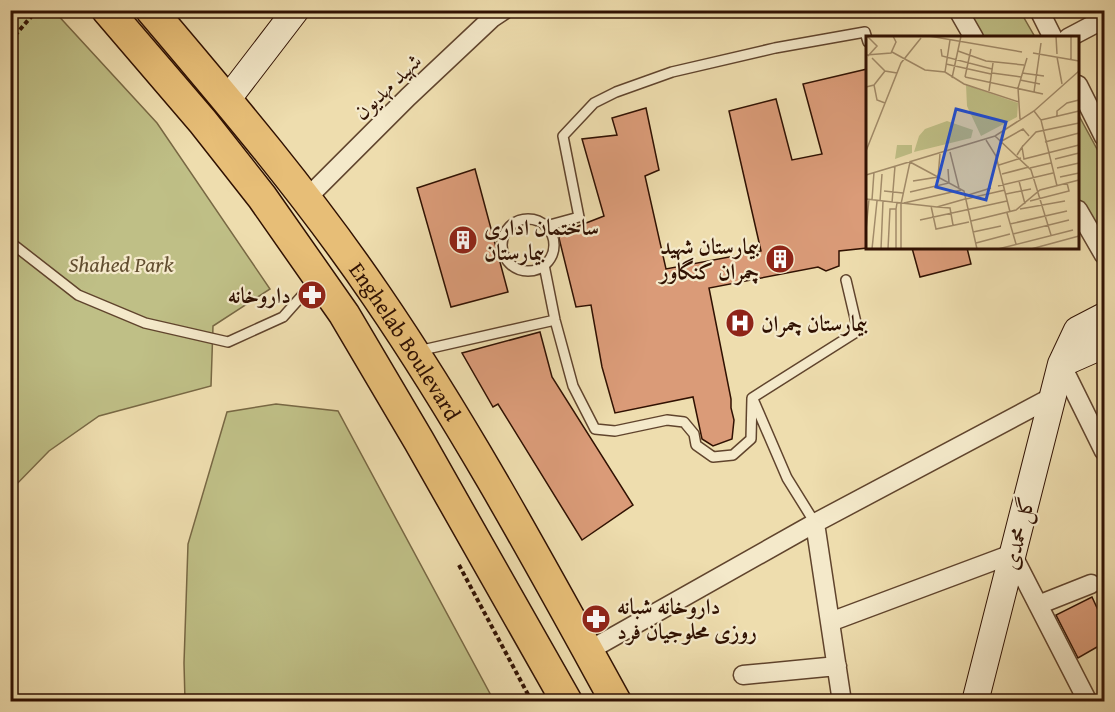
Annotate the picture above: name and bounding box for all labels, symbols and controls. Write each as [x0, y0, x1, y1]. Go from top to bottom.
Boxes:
inset map [866, 36, 1079, 249]
street label: شهید مهدیون [345, 45, 429, 127]
place label: ساختمان اداری بیمارستان [484, 211, 599, 268]
building icon: ساختمان اداری بیمارستان [447, 224, 479, 256]
place label: بیمارستان شهید چمران کنگاور [657, 230, 759, 287]
building icon: بیمارستان شهید چمران کنگاور [764, 243, 796, 275]
park label: Shahed Park [68, 248, 175, 280]
street label: Enghelab Boulevard [342, 255, 469, 427]
place label: داروخانه [228, 279, 291, 311]
pharmacy icon: داروخانه [296, 279, 328, 311]
hospital icon: بیمارستان چمران [724, 307, 756, 339]
place label: بیمارستان چمران [761, 307, 868, 339]
street label: گل محمدی [993, 493, 1043, 573]
place label: داروخانه شبانه روزی محلوجیان فرد [617, 590, 757, 647]
pharmacy icon: داروخانه شبانه روزی محلوجیان فرد [580, 603, 612, 635]

